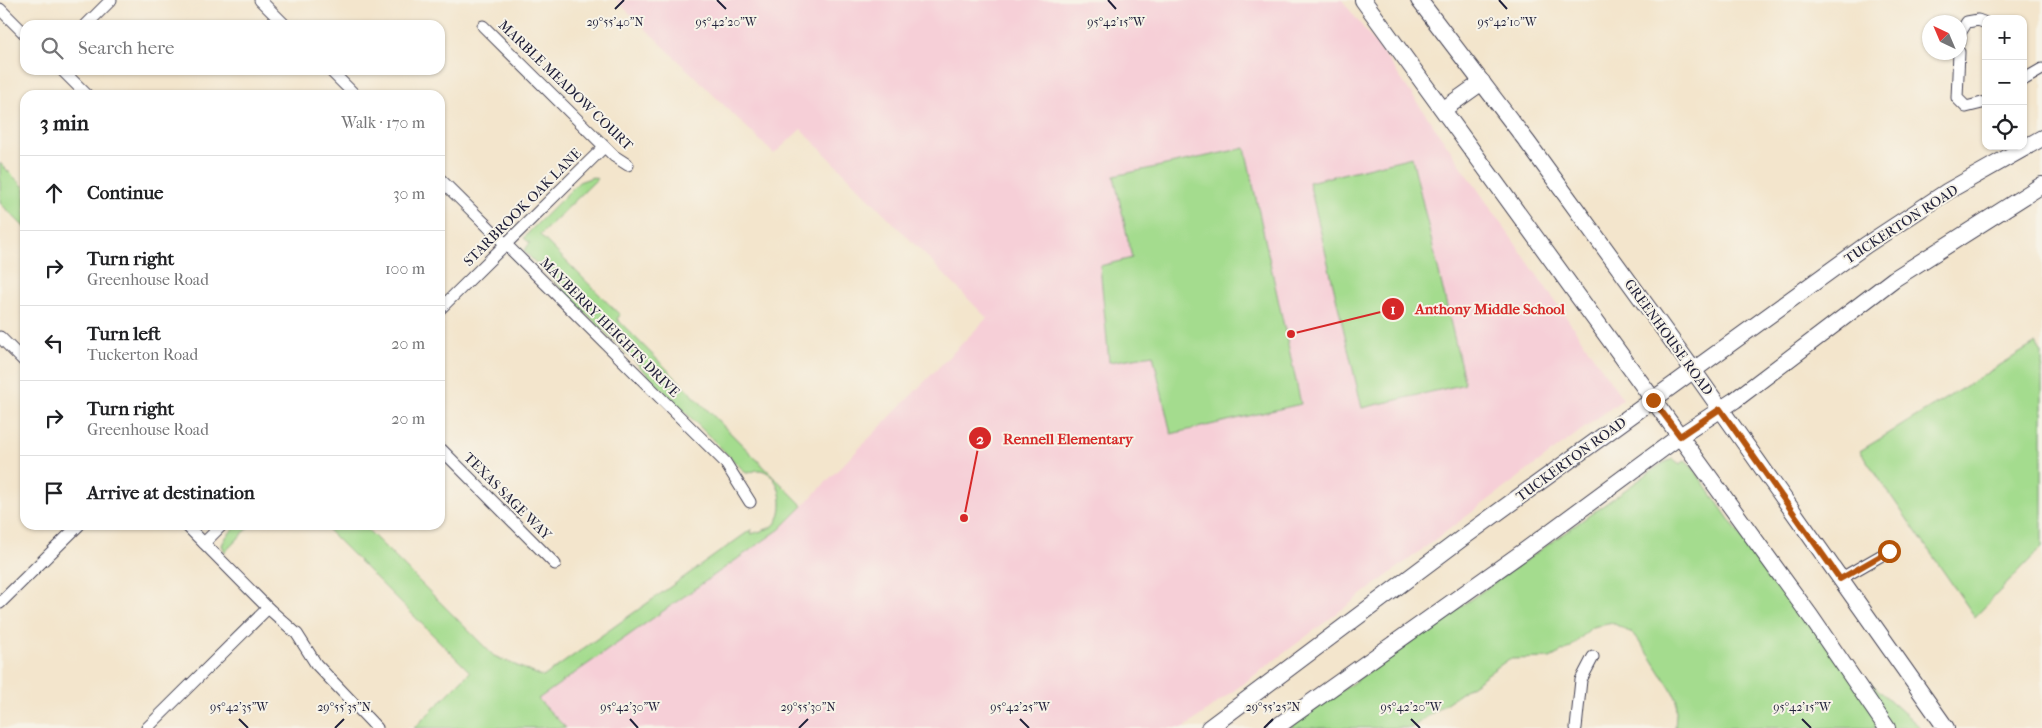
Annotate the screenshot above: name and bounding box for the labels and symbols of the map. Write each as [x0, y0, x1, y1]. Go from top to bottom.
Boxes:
text: 29°55'40"N [586, 15, 644, 29]
text: 95°42'20"W [696, 15, 758, 29]
text: 95°42'15"W [1087, 15, 1146, 29]
text: 95°42'10"W [1478, 15, 1538, 29]
north arrow [1922, 15, 1967, 60]
street label: MARBLE MEADOW COURT [495, 17, 637, 154]
street label: STARBROOK OAK LANE [460, 145, 585, 270]
street label: TUCKERTON ROAD [1841, 181, 1962, 268]
street label: MAYBERRY HEIGHTS DRIVE [536, 254, 683, 401]
street label: GREENHOUSE ROAD [1621, 276, 1717, 399]
callout: Anthony Middle School [1380, 294, 1575, 324]
text: 1 [1390, 300, 1396, 318]
text: Anthony Middle School [1414, 300, 1566, 318]
route end [1642, 389, 1665, 412]
street label: TUCKERTON ROAD [1513, 413, 1630, 505]
callout: Rennell Elementary [968, 423, 1143, 453]
text: 2 [976, 430, 984, 448]
text: Rennell Elementary [1003, 430, 1134, 448]
street label: TEXAS SAGE WAY [460, 449, 555, 544]
route start [1878, 540, 1901, 563]
text: 95°42'35"W [210, 700, 269, 714]
text: 29°55'35"N [317, 700, 371, 714]
text: 95°42'30"W [600, 700, 661, 714]
text: 29°55'30"N [780, 700, 836, 714]
text: 95°42'25"W [990, 700, 1051, 714]
text: 29°55'25"N [1246, 700, 1300, 714]
text: 95°42'20"W [1381, 700, 1443, 714]
text: 95°42'15"W [1773, 700, 1832, 714]

